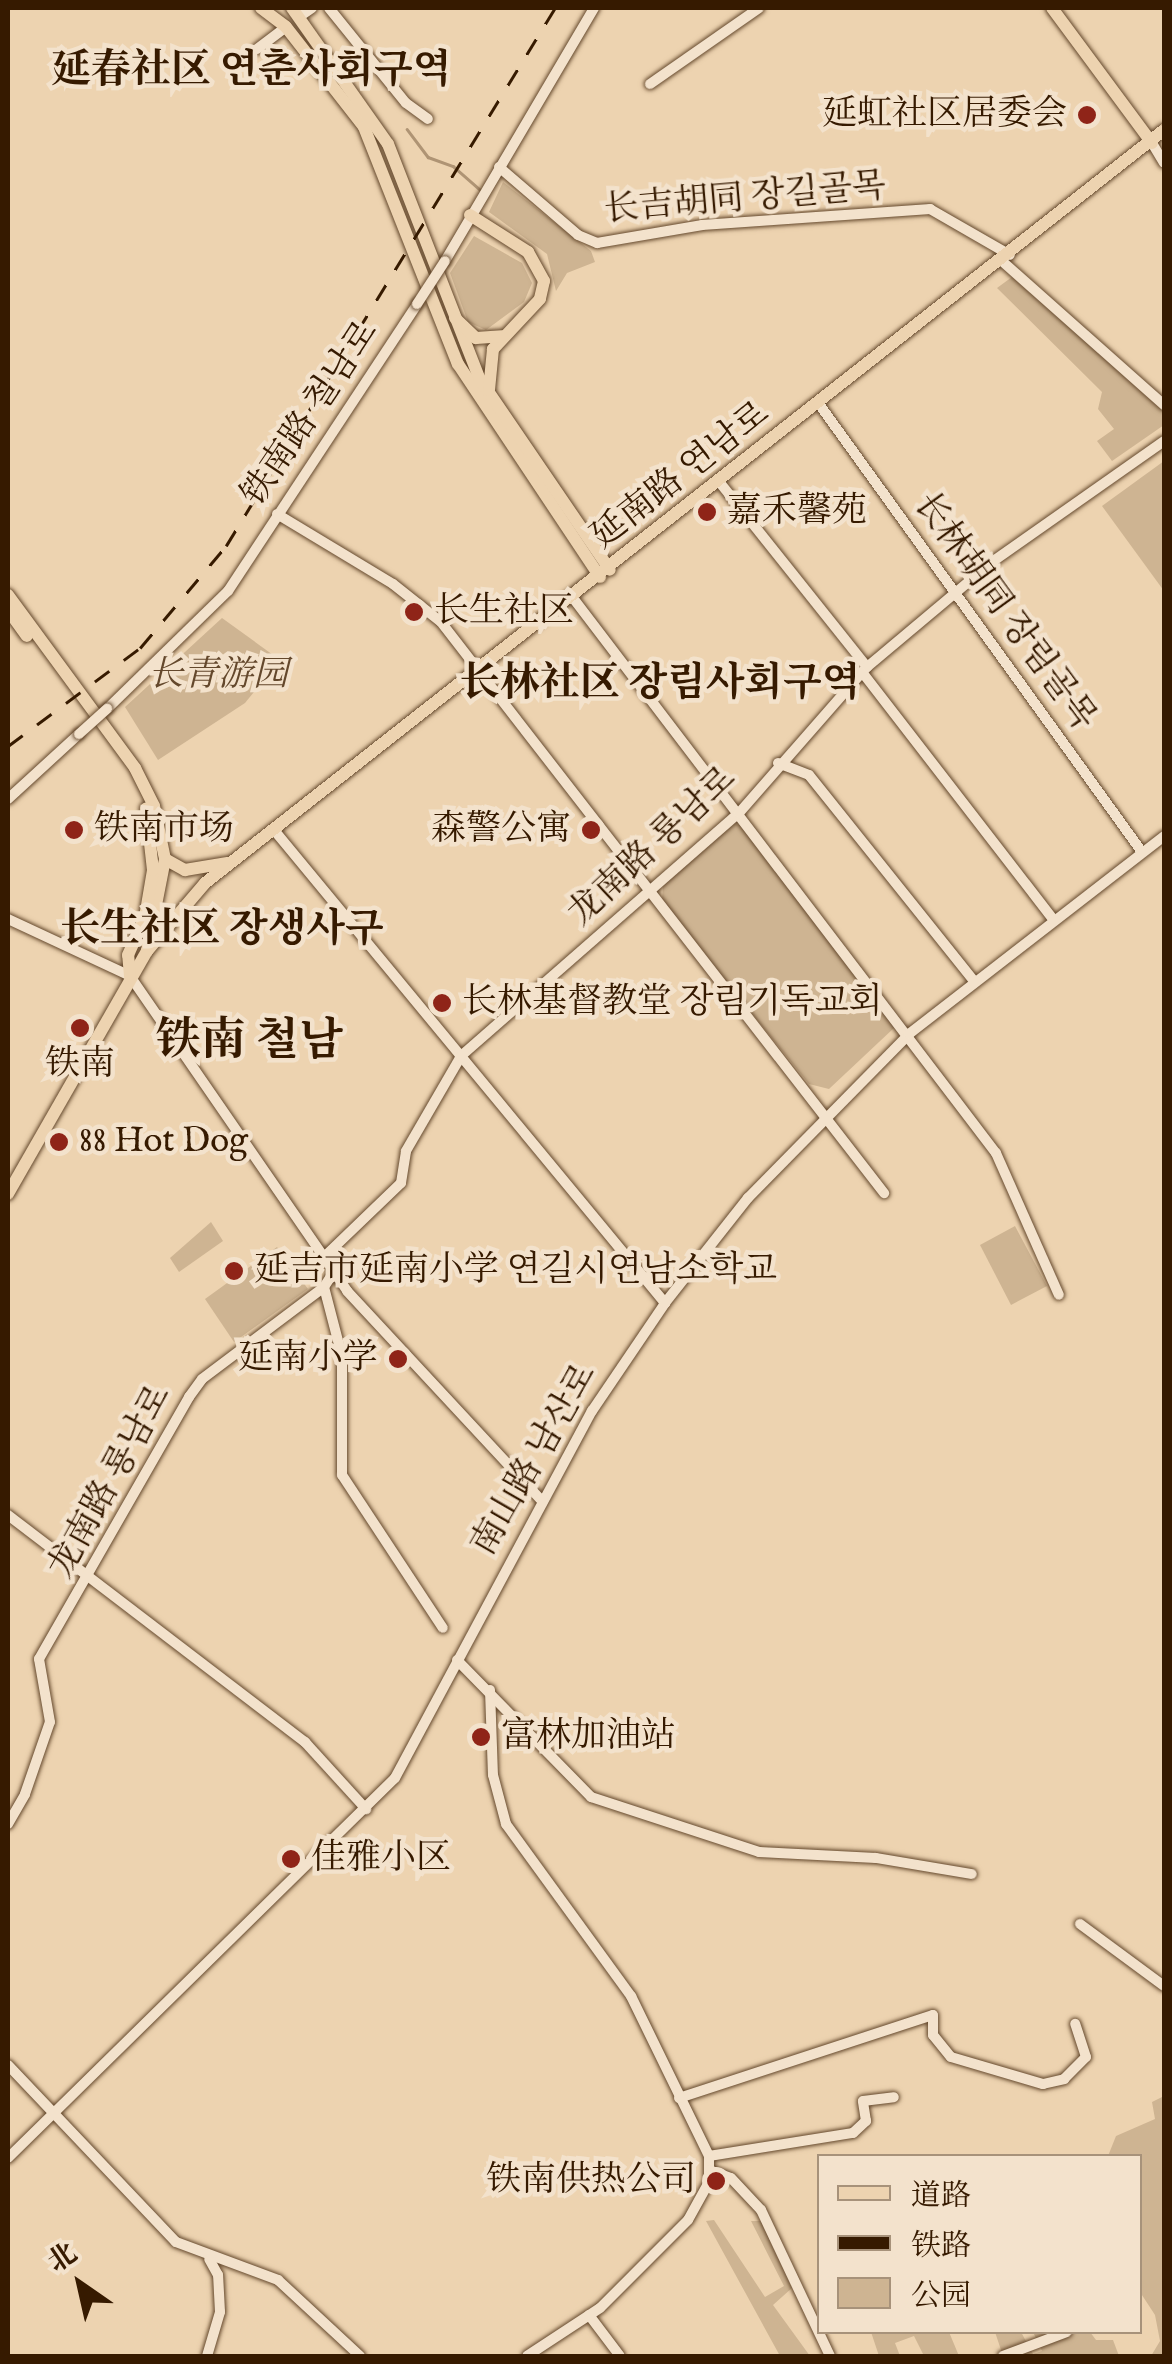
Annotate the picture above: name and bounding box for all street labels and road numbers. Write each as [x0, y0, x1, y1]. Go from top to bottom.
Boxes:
street label: 长吉胡同 장길골목 [602, 166, 888, 232]
street label: 铁南路 철남로 [234, 314, 388, 514]
street label: 延南路 연남로 [584, 394, 778, 558]
street label: 长林胡同 장림골목 [904, 485, 1104, 739]
street label: 龙南路 룡남로 [560, 759, 746, 935]
street label: 南山路 남산로 [463, 1357, 607, 1563]
street label: 龙南路 룡남로 [41, 1378, 181, 1586]

